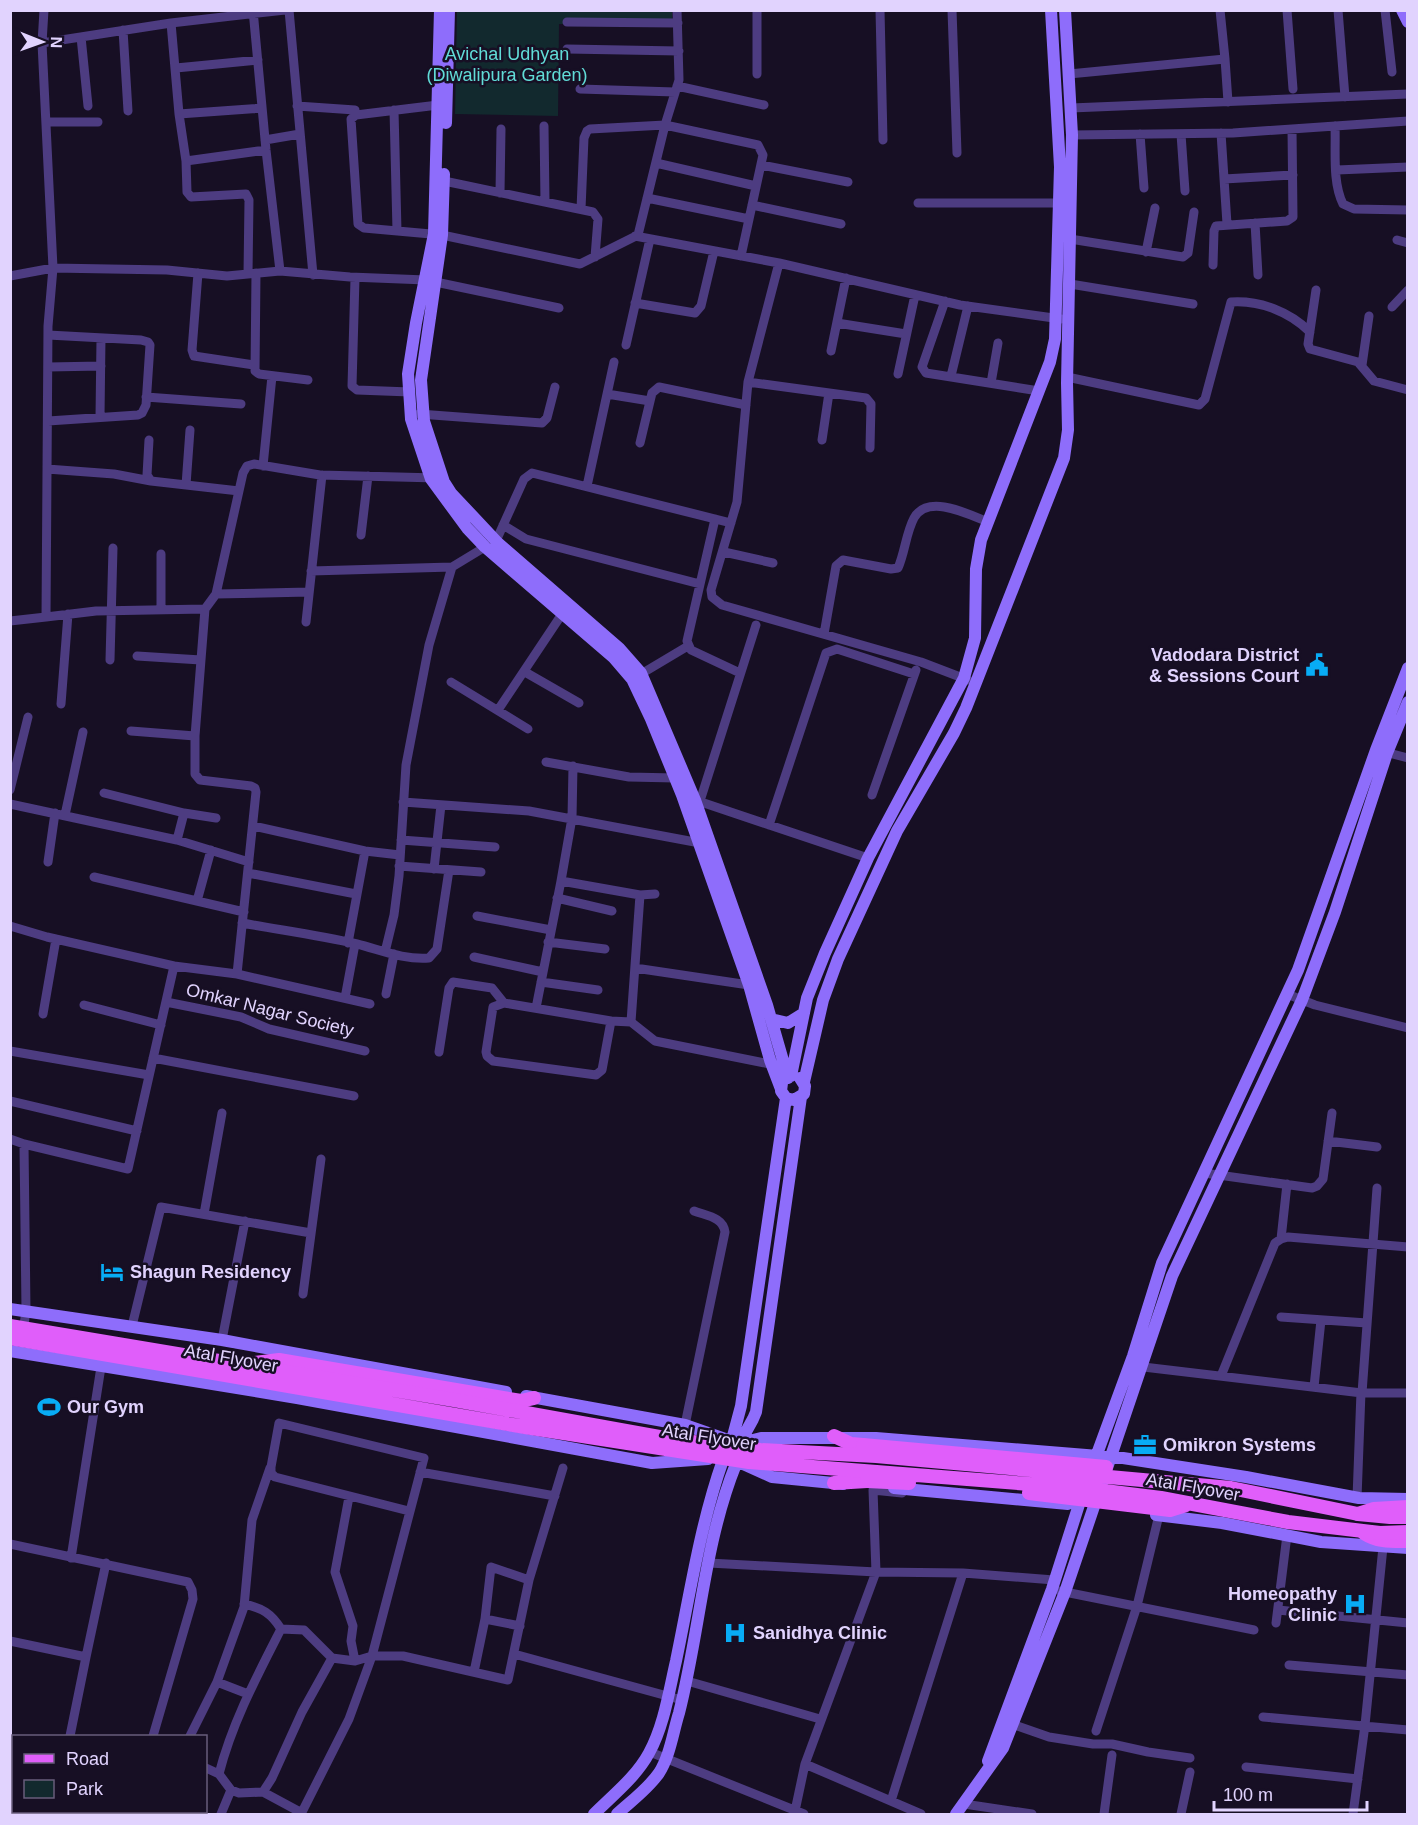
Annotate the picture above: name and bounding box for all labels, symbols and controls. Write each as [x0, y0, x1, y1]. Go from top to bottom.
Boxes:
north arrow [12, 12, 72, 72]
text: N [48, 36, 65, 48]
park label: Avichal Udhyan (Diwalipura Garden) [426, 44, 588, 85]
place label: Vadodara District & Sessions Court [1149, 645, 1299, 686]
public building icon: Vadodara District & Sessions Court [1304, 652, 1330, 678]
street label: Omkar Nagar Society [184, 979, 356, 1041]
hotel icon: Shagun Residency [99, 1259, 125, 1285]
place label: Shagun Residency [130, 1262, 291, 1282]
street label: Atal Flyover [182, 1340, 280, 1376]
sports icon: Our Gym [36, 1394, 62, 1420]
place label: Our Gym [67, 1397, 144, 1417]
street label: Atal Flyover [661, 1420, 757, 1454]
office icon: Omikron Systems [1132, 1432, 1158, 1458]
place label: Omikron Systems [1163, 1435, 1316, 1455]
street label: Atal Flyover [1144, 1469, 1242, 1505]
place label: Homeopathy Clinic [1228, 1584, 1337, 1625]
hospital icon: Homeopathy Clinic [1342, 1591, 1368, 1617]
hospital icon: Sanidhya Clinic [722, 1620, 748, 1646]
place label: Sanidhya Clinic [753, 1623, 887, 1643]
legend [12, 1735, 207, 1813]
text: Road [66, 1749, 109, 1769]
scale bar [1214, 1774, 1367, 1812]
text: Park [66, 1779, 104, 1799]
text: 100 m [1223, 1785, 1273, 1805]

